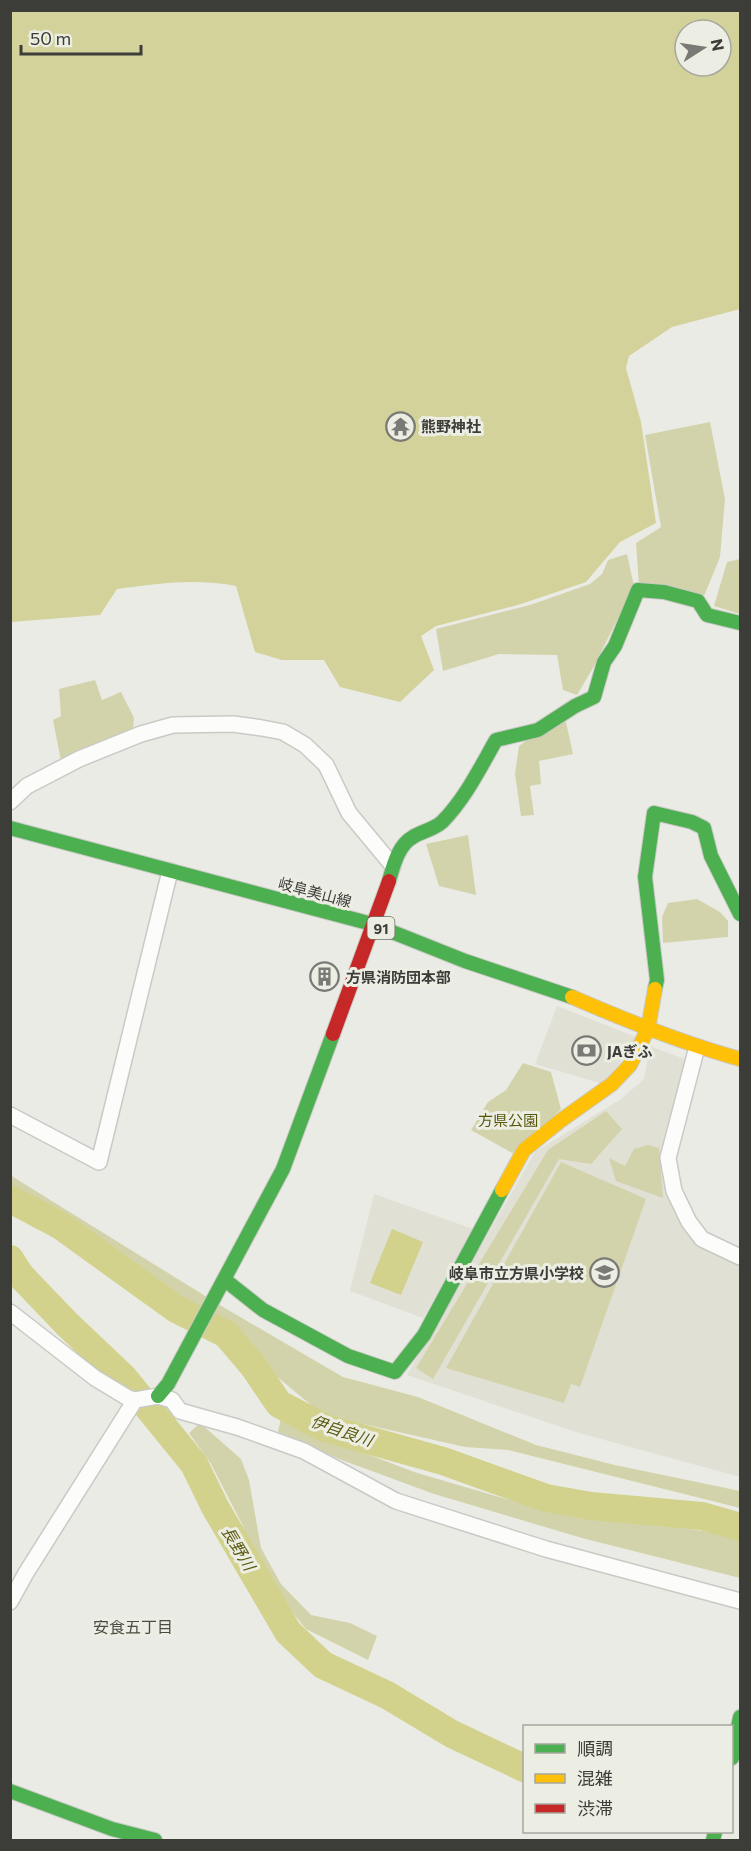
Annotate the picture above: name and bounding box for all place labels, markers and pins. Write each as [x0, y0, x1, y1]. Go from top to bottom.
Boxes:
temple icon: 熊野神社 [384, 410, 416, 442]
place label: 熊野神社 [421, 417, 481, 435]
building icon: 方県消防団本部 [309, 961, 341, 993]
place label: 方県消防団本部 [346, 968, 451, 986]
bank icon: JAぎふ [570, 1035, 602, 1067]
place label: JAぎふ [607, 1042, 653, 1060]
school or university icon: 岐阜市立方県小学校 [589, 1257, 621, 1289]
place label: 岐阜市立方県小学校 [449, 1264, 584, 1282]

